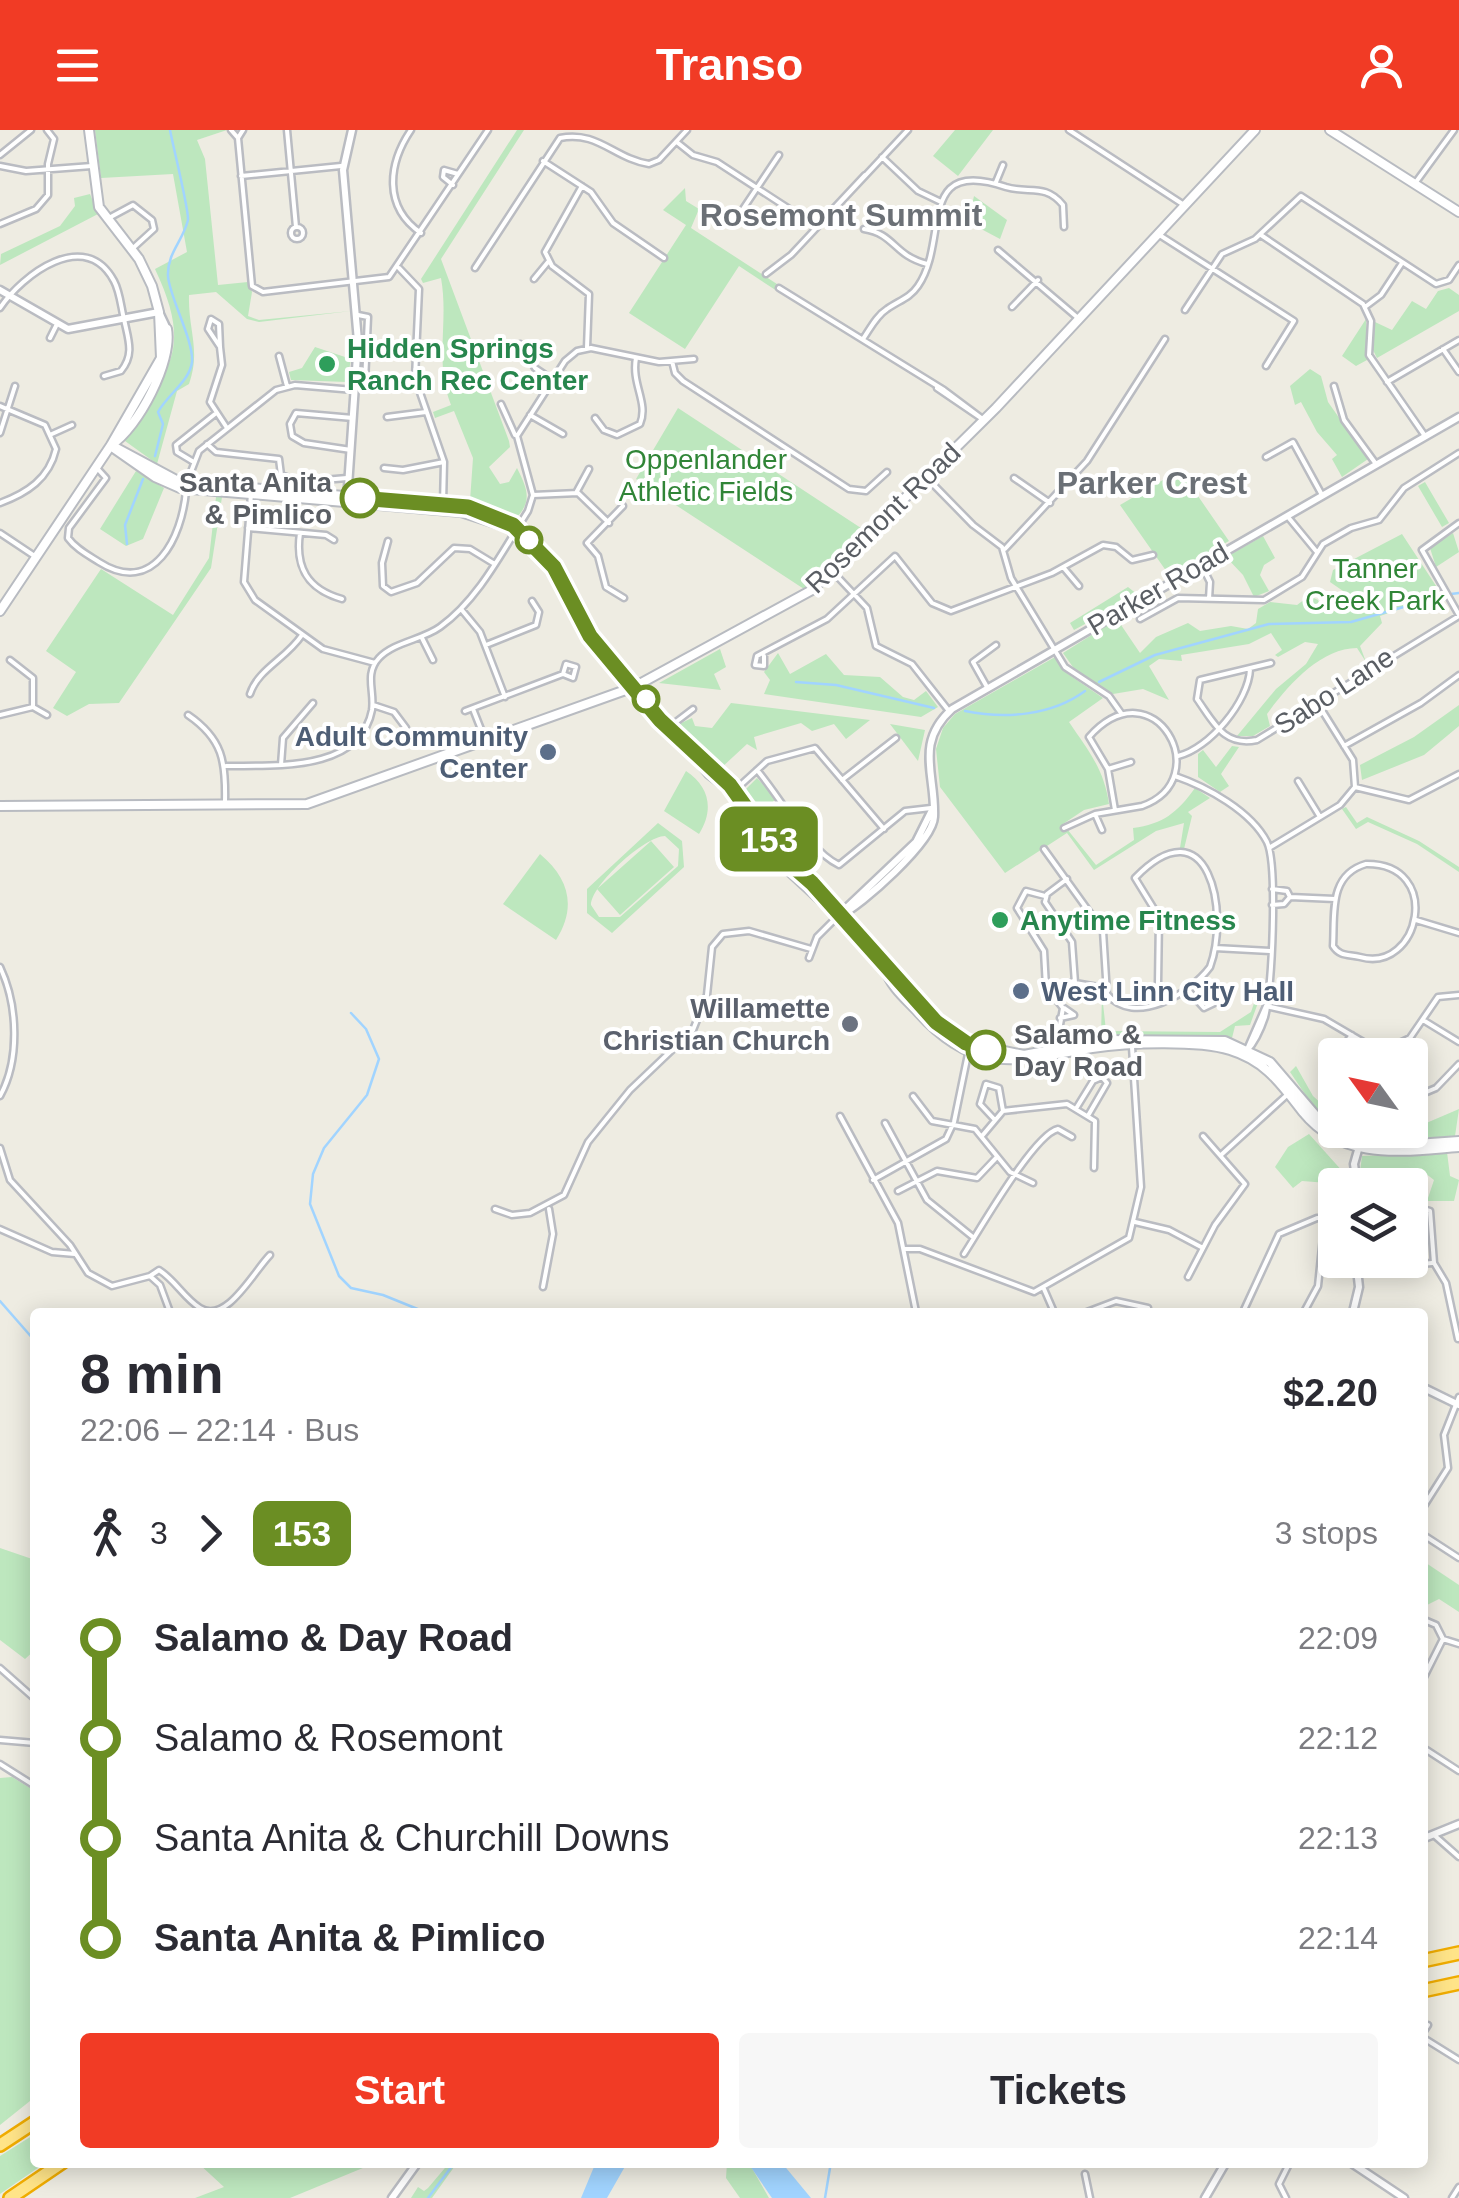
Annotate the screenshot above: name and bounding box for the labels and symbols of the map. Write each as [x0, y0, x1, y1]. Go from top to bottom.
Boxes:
district label: Rosemont Summit [700, 197, 983, 233]
place label: Hidden Springs Ranch Rec Center [347, 333, 588, 396]
marker: Hidden Springs Ranch Rec Center [316, 353, 338, 375]
street label: Rosemont Road [799, 437, 967, 599]
park label: Oppenlander Athletic Fields [619, 444, 793, 507]
district label: Parker Crest [1057, 465, 1248, 501]
place label: Santa Anita & Pimlico [179, 467, 332, 530]
marker: Santa Anita & Pimlico [341, 479, 379, 517]
unlabelled marker [516, 527, 542, 553]
street label: Parker Road [1082, 536, 1234, 642]
park label: Tanner Creek Park [1305, 553, 1446, 616]
street label: Sabo Lane [1269, 641, 1399, 741]
unlabelled marker [633, 686, 659, 712]
place label: Adult Community Center [295, 721, 528, 784]
marker: Adult Community Center [537, 741, 559, 763]
line badge: 153 [712, 806, 826, 872]
place label: Anytime Fitness [1020, 905, 1236, 936]
marker: Anytime Fitness [989, 909, 1011, 931]
place label: West Linn City Hall [1041, 976, 1294, 1007]
marker: West Linn City Hall [1010, 980, 1032, 1002]
place label: Willamette Christian Church [603, 993, 830, 1056]
marker: Willamette Christian Church [839, 1013, 861, 1035]
place label: Salamo & Day Road [1014, 1019, 1143, 1082]
marker: Salamo & Day Road [967, 1031, 1005, 1069]
north arrow [1318, 1038, 1428, 1148]

